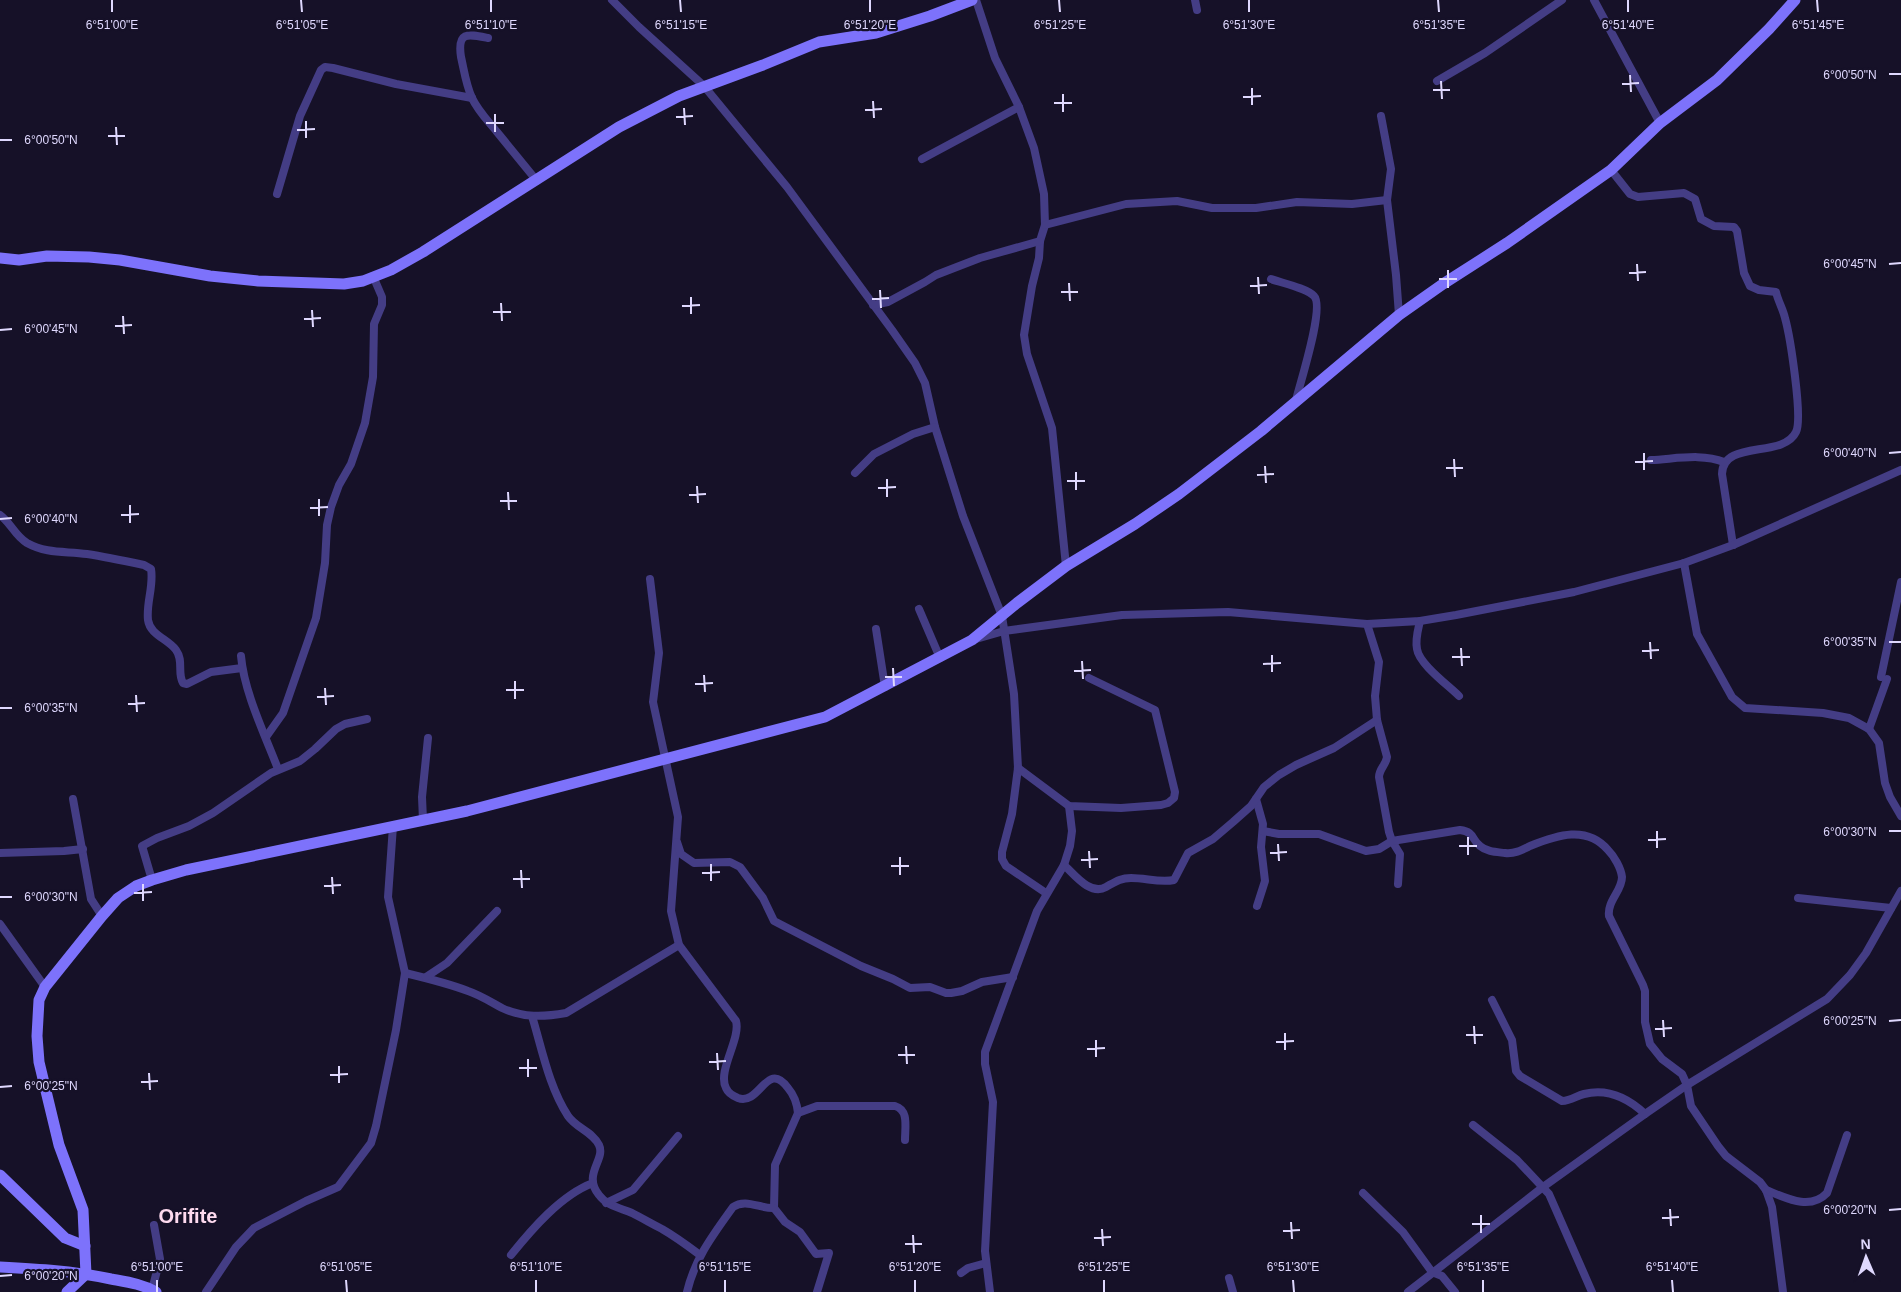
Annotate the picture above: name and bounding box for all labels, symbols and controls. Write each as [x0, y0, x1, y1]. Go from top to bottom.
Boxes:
text: 6°51'00"E [86, 18, 138, 32]
text: 6°51'05"E [276, 18, 328, 32]
text: 6°51'10"E [465, 18, 517, 32]
text: 6°51'15"E [655, 18, 707, 32]
text: 6°51'20"E [844, 18, 896, 32]
text: 6°51'25"E [1034, 18, 1086, 32]
text: 6°51'30"E [1223, 18, 1275, 32]
text: 6°51'35"E [1413, 18, 1465, 32]
text: 6°51'40"E [1602, 18, 1654, 32]
text: 6°51'45"E [1792, 18, 1844, 32]
text: 6°00'50"N [1823, 68, 1877, 82]
text: 6°00'50"N [24, 133, 78, 147]
text: 6°00'45"N [1823, 257, 1877, 271]
text: 6°00'45"N [24, 322, 78, 336]
text: 6°00'40"N [1823, 446, 1877, 460]
text: 6°00'40"N [24, 512, 78, 526]
text: 6°00'35"N [1823, 635, 1877, 649]
text: 6°00'35"N [24, 701, 78, 715]
text: 6°00'30"N [1823, 825, 1877, 839]
text: 6°00'30"N [24, 890, 78, 904]
text: 6°00'25"N [1823, 1014, 1877, 1028]
text: 6°00'25"N [24, 1079, 78, 1093]
text: 6°00'20"N [1823, 1203, 1877, 1217]
district label: Orifite [159, 1205, 217, 1227]
north arrow [1841, 1232, 1891, 1282]
text: N [1860, 1236, 1871, 1252]
text: 6°51'00"E [131, 1260, 183, 1274]
text: 6°51'05"E [320, 1260, 372, 1274]
text: 6°51'10"E [510, 1260, 562, 1274]
text: 6°51'15"E [699, 1260, 751, 1274]
text: 6°51'20"E [889, 1260, 941, 1274]
text: 6°51'25"E [1078, 1260, 1130, 1274]
text: 6°51'30"E [1267, 1260, 1319, 1274]
text: 6°51'35"E [1457, 1260, 1509, 1274]
text: 6°51'40"E [1646, 1260, 1698, 1274]
text: 6°00'20"N [24, 1269, 78, 1283]

